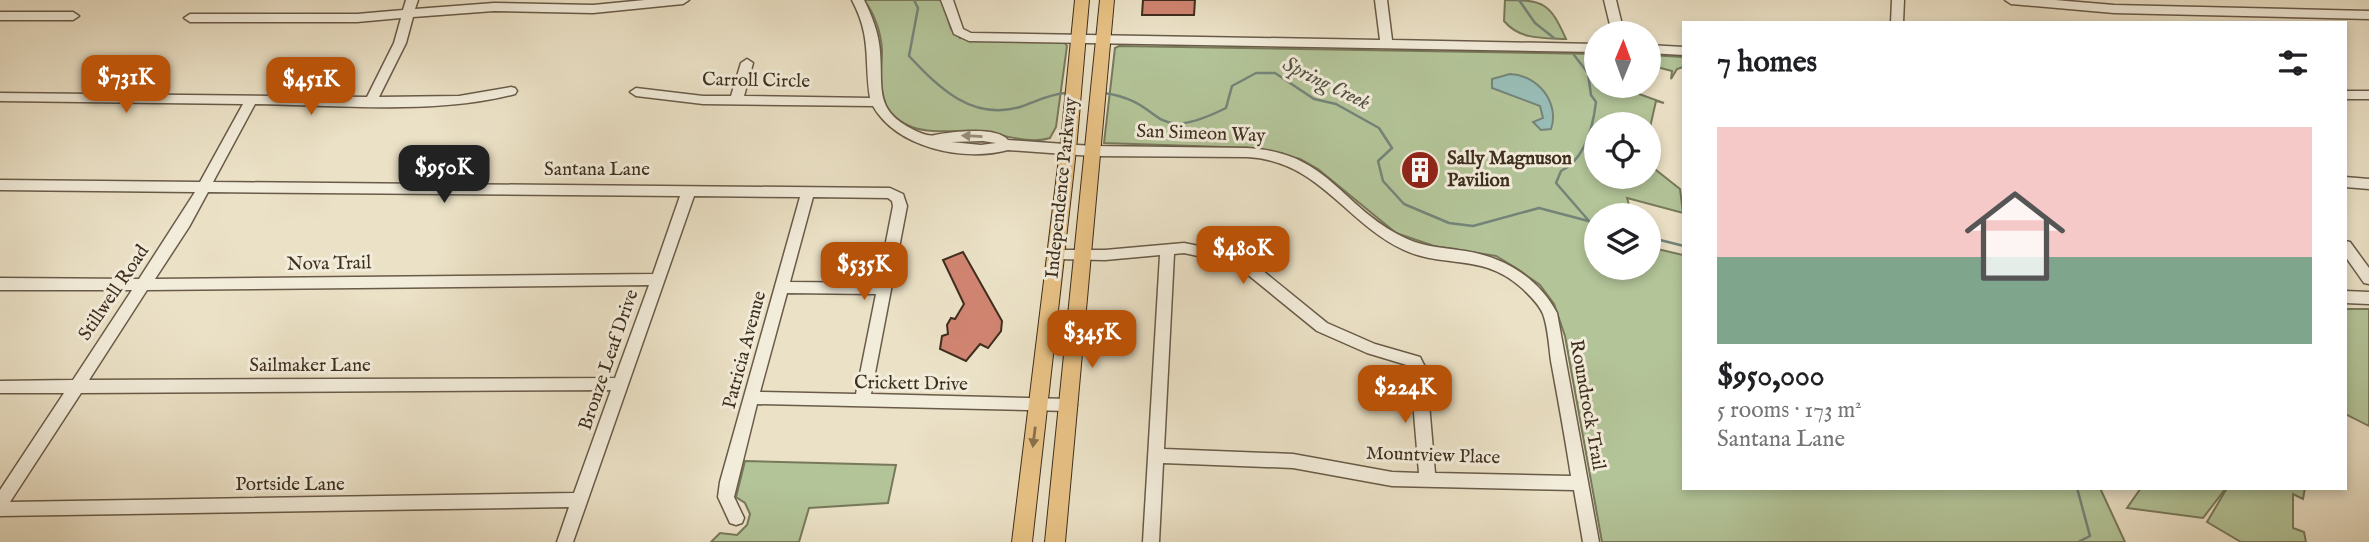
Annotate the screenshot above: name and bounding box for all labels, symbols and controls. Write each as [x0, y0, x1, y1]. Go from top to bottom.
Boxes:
north arrow [1584, 21, 1661, 98]
map controls [1584, 21, 1661, 280]
text: 7 homes [1717, 44, 1817, 82]
icon: filters [2274, 44, 2312, 82]
water label: Spring Creek [1278, 51, 1375, 117]
pin: $731K [77, 55, 175, 115]
pin: $451K [262, 58, 360, 117]
text: $731K [97, 63, 155, 92]
text: $451K [282, 65, 340, 94]
street label: Carroll Circle [702, 68, 810, 94]
street label: Independence Parkway [1041, 96, 1084, 280]
button: locate [1584, 112, 1661, 189]
street label: San Simeon Way [1136, 120, 1267, 148]
one-way arrow [960, 130, 982, 141]
pin: $950K [395, 146, 493, 205]
place label: Sally Magnuson Pavilion [1447, 147, 1572, 193]
building icon: Sally Magnuson Pavilion [1399, 149, 1441, 191]
text: $950K [415, 153, 473, 182]
street label: Santana Lane [544, 158, 650, 182]
icon: home [1952, 173, 2078, 299]
button: layers [1584, 203, 1661, 280]
pin: $480K [1194, 226, 1292, 286]
text: $480K [1213, 234, 1273, 263]
street label: Stillwell Road [73, 240, 155, 345]
pin: $535K [815, 243, 913, 302]
text: $535K [837, 250, 891, 279]
street label: Nova Trail [287, 251, 372, 277]
street label: Bronze Leaf Drive [574, 286, 644, 434]
street label: Patricia Avenue [718, 288, 772, 412]
pin: $345K [1043, 310, 1141, 370]
text: $345K [1063, 318, 1121, 347]
street label: Roundrock Trail [1564, 338, 1610, 473]
street label: Sailmaker Lane [249, 354, 371, 378]
text: $950,000 [1717, 358, 1824, 396]
pin: $224K [1356, 366, 1454, 425]
street label: Crickett Drive [854, 371, 968, 397]
text: $224K [1374, 373, 1436, 402]
text: 5 rooms · 173 m² [1717, 396, 1862, 425]
text: Santana Lane [1717, 425, 1845, 454]
one-way arrow [1028, 426, 1039, 448]
street label: Mountview Place [1365, 442, 1501, 470]
street label: Portside Lane [235, 473, 345, 497]

